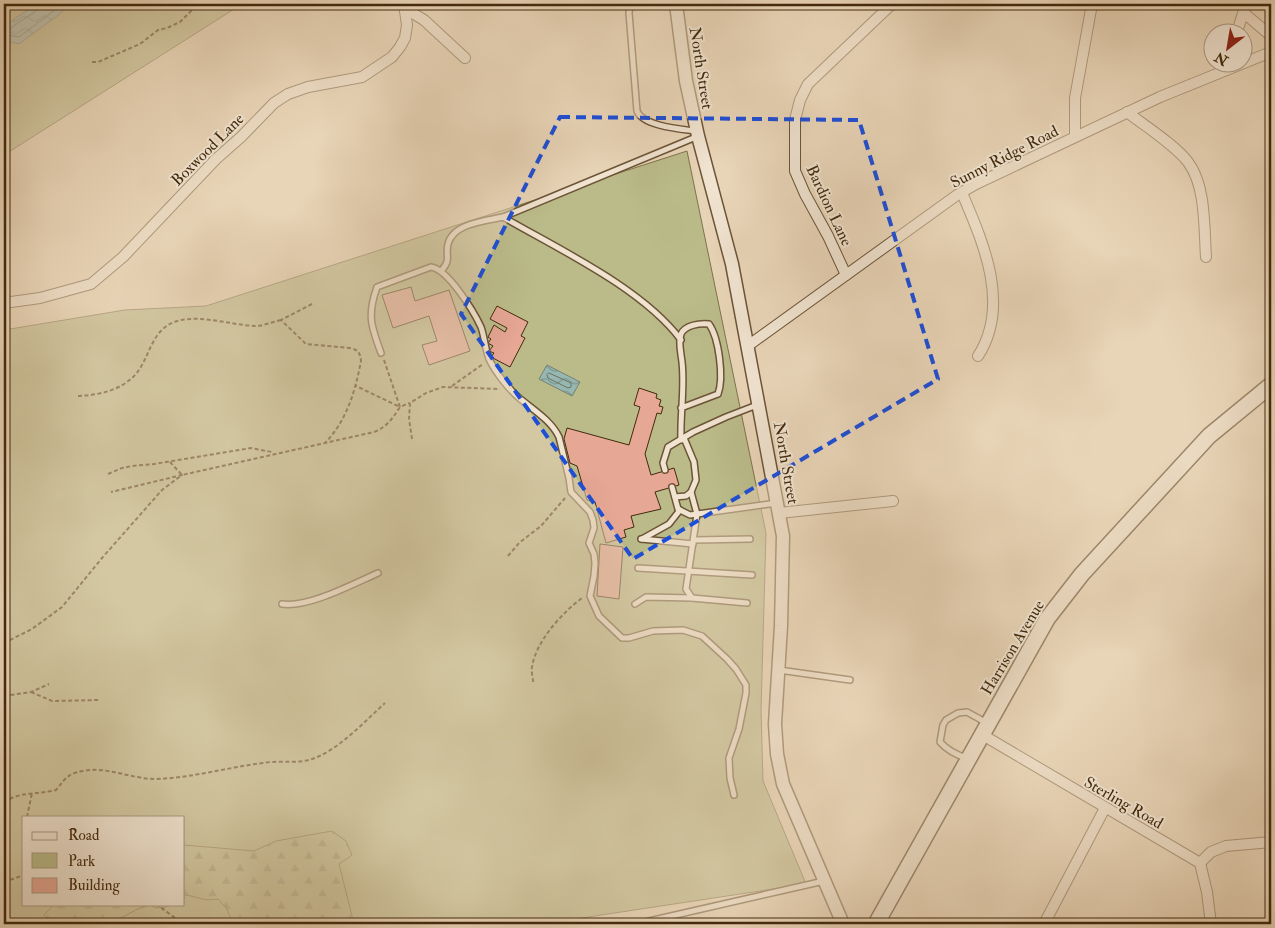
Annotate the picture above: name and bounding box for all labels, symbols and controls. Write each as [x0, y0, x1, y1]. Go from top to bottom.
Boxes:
north arrow [1202, 22, 1252, 72]
street label: North Street [685, 26, 717, 111]
text: N [1211, 48, 1232, 70]
street label: Boxwood Lane [167, 109, 248, 190]
street label: Sunny Ridge Road [947, 121, 1062, 193]
street label: Bardion Lane [802, 162, 857, 250]
street label: North Street [769, 421, 803, 506]
street label: Harrison Avenue [977, 596, 1049, 699]
street label: Sterling Road [1080, 772, 1167, 834]
legend [22, 816, 185, 906]
text: Road [68, 826, 100, 845]
text: Park [68, 852, 95, 871]
text: Building [68, 876, 120, 895]

